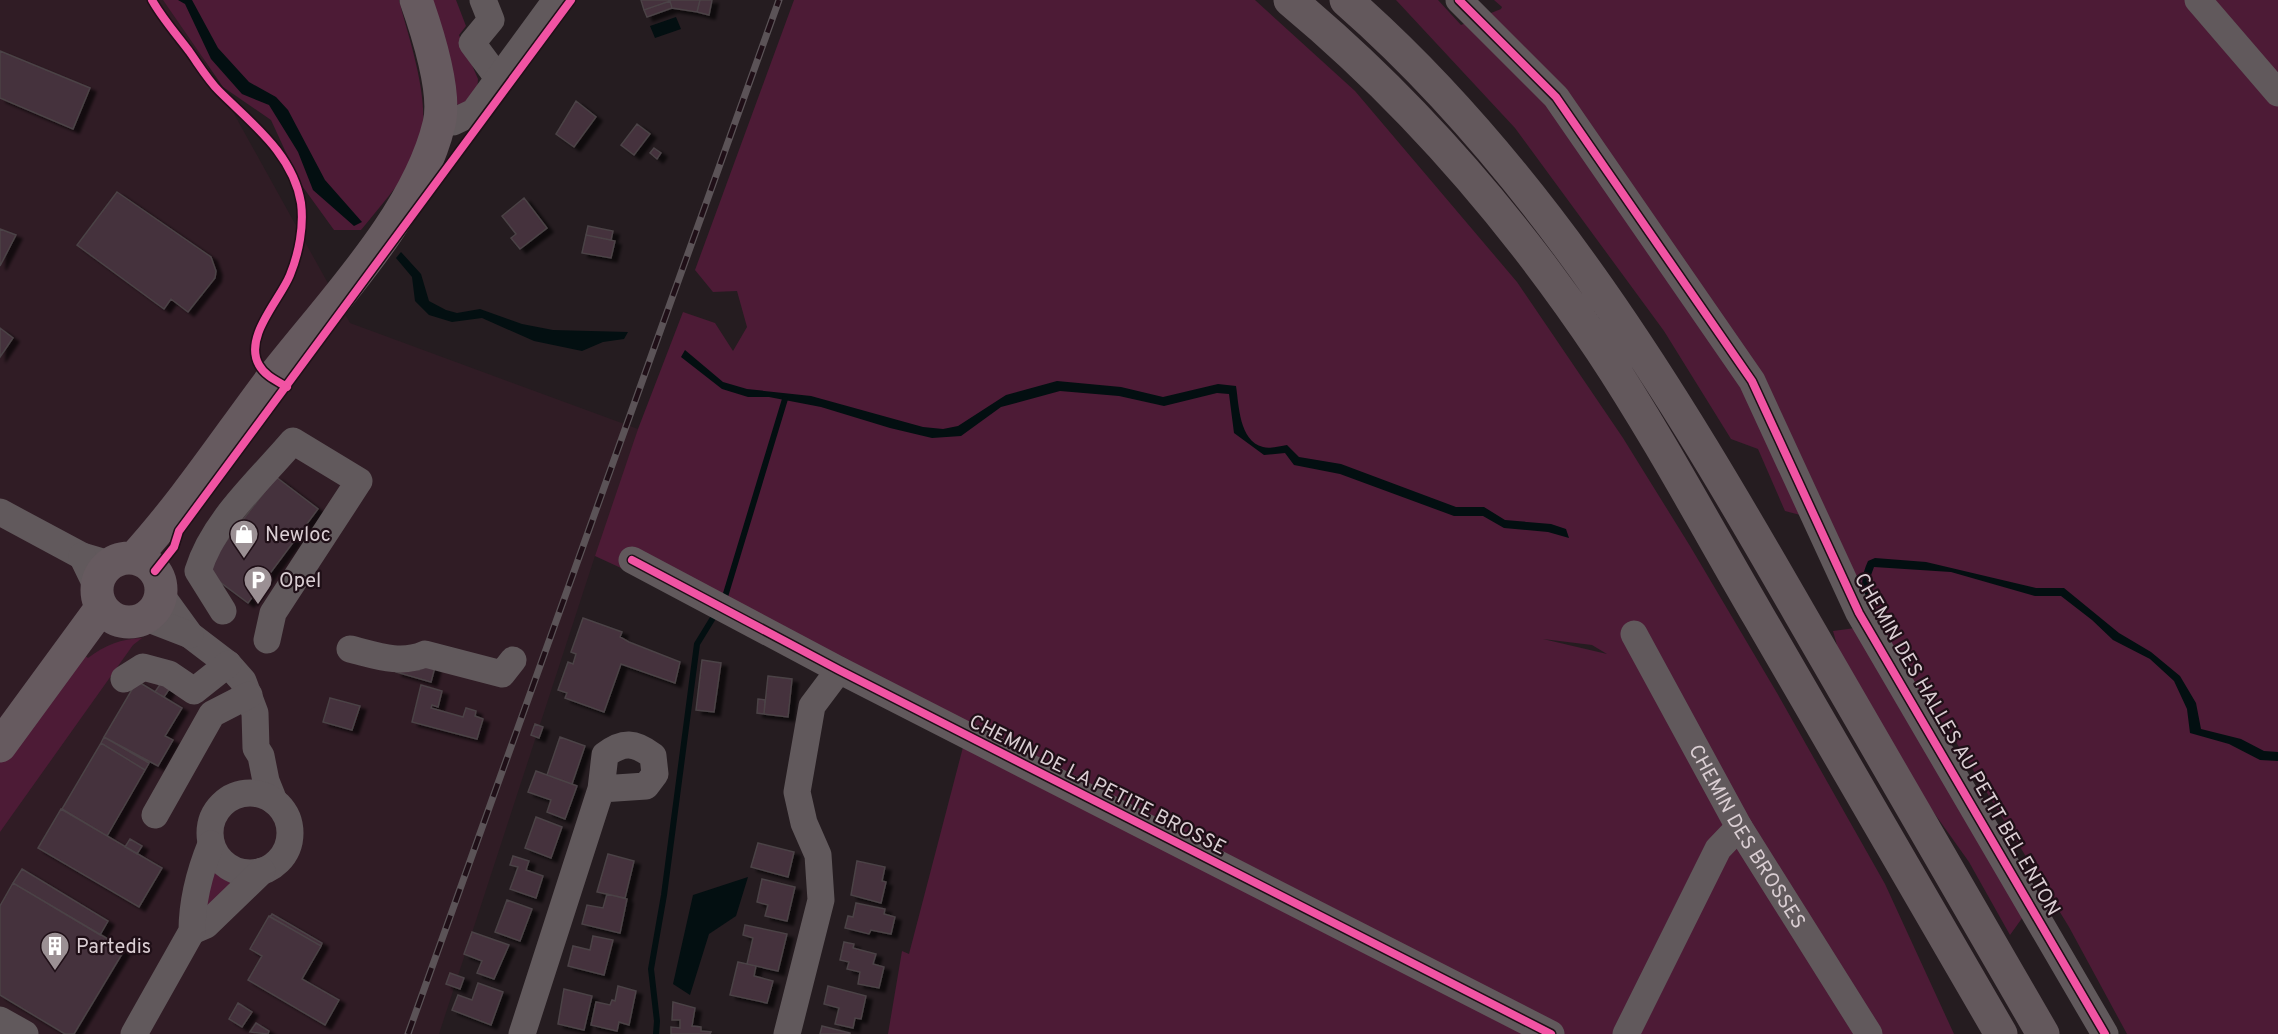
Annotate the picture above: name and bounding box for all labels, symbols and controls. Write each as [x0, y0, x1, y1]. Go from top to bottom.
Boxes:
shop icon: Newloc [228, 518, 260, 560]
place label: Newloc [265, 523, 331, 549]
parking icon: Opel [242, 564, 274, 606]
place label: Opel [279, 569, 321, 595]
street label: CHEMIN DES HALLES AU PETIT BEL ENTON [1847, 569, 2066, 921]
street label: CHEMIN DE LA PETITE BROSSE [964, 709, 1230, 862]
street label: CHEMIN DES BROSSES [1682, 740, 1811, 934]
building icon: Partedis [39, 930, 71, 972]
place label: Partedis [76, 935, 151, 961]

